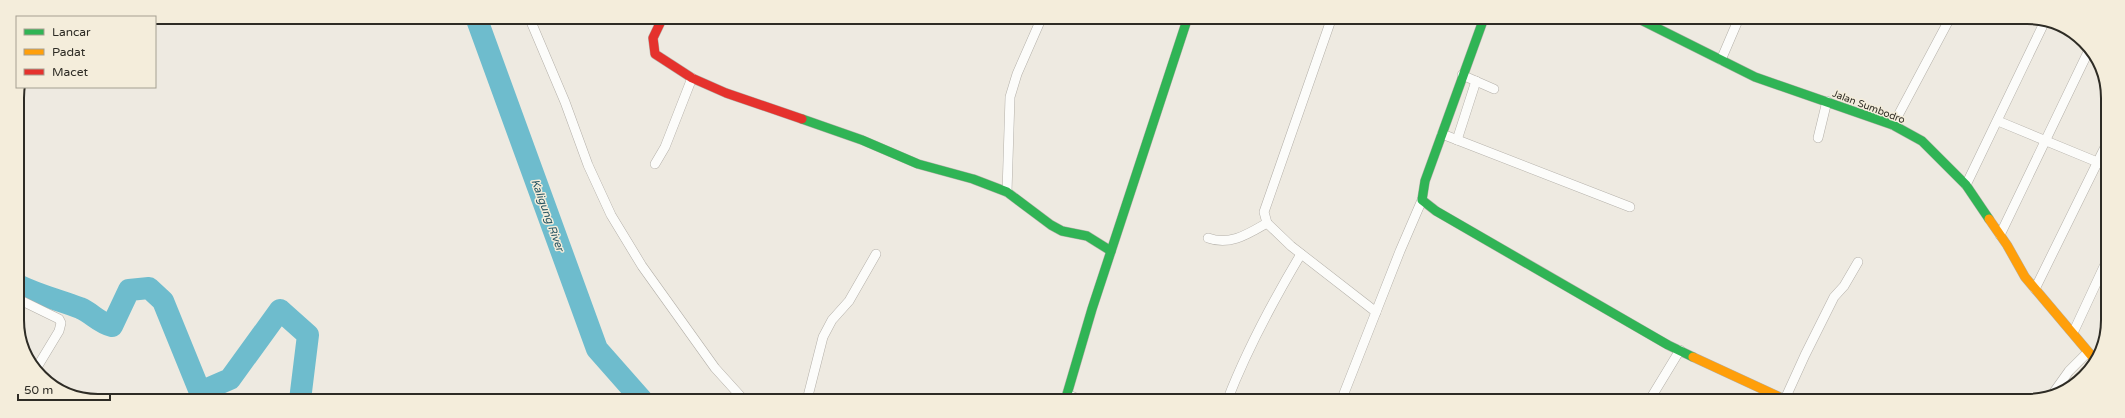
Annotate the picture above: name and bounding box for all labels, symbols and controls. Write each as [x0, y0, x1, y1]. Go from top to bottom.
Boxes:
legend [16, 16, 156, 88]
text: Lancar [52, 25, 91, 39]
text: Padat [52, 45, 86, 59]
text: Macet [52, 65, 88, 79]
street label: Jalan Sumbodro [1831, 88, 1907, 126]
water label: Kaligung River [528, 177, 567, 255]
scale bar [18, 376, 110, 402]
text: 50 m [24, 383, 53, 397]

